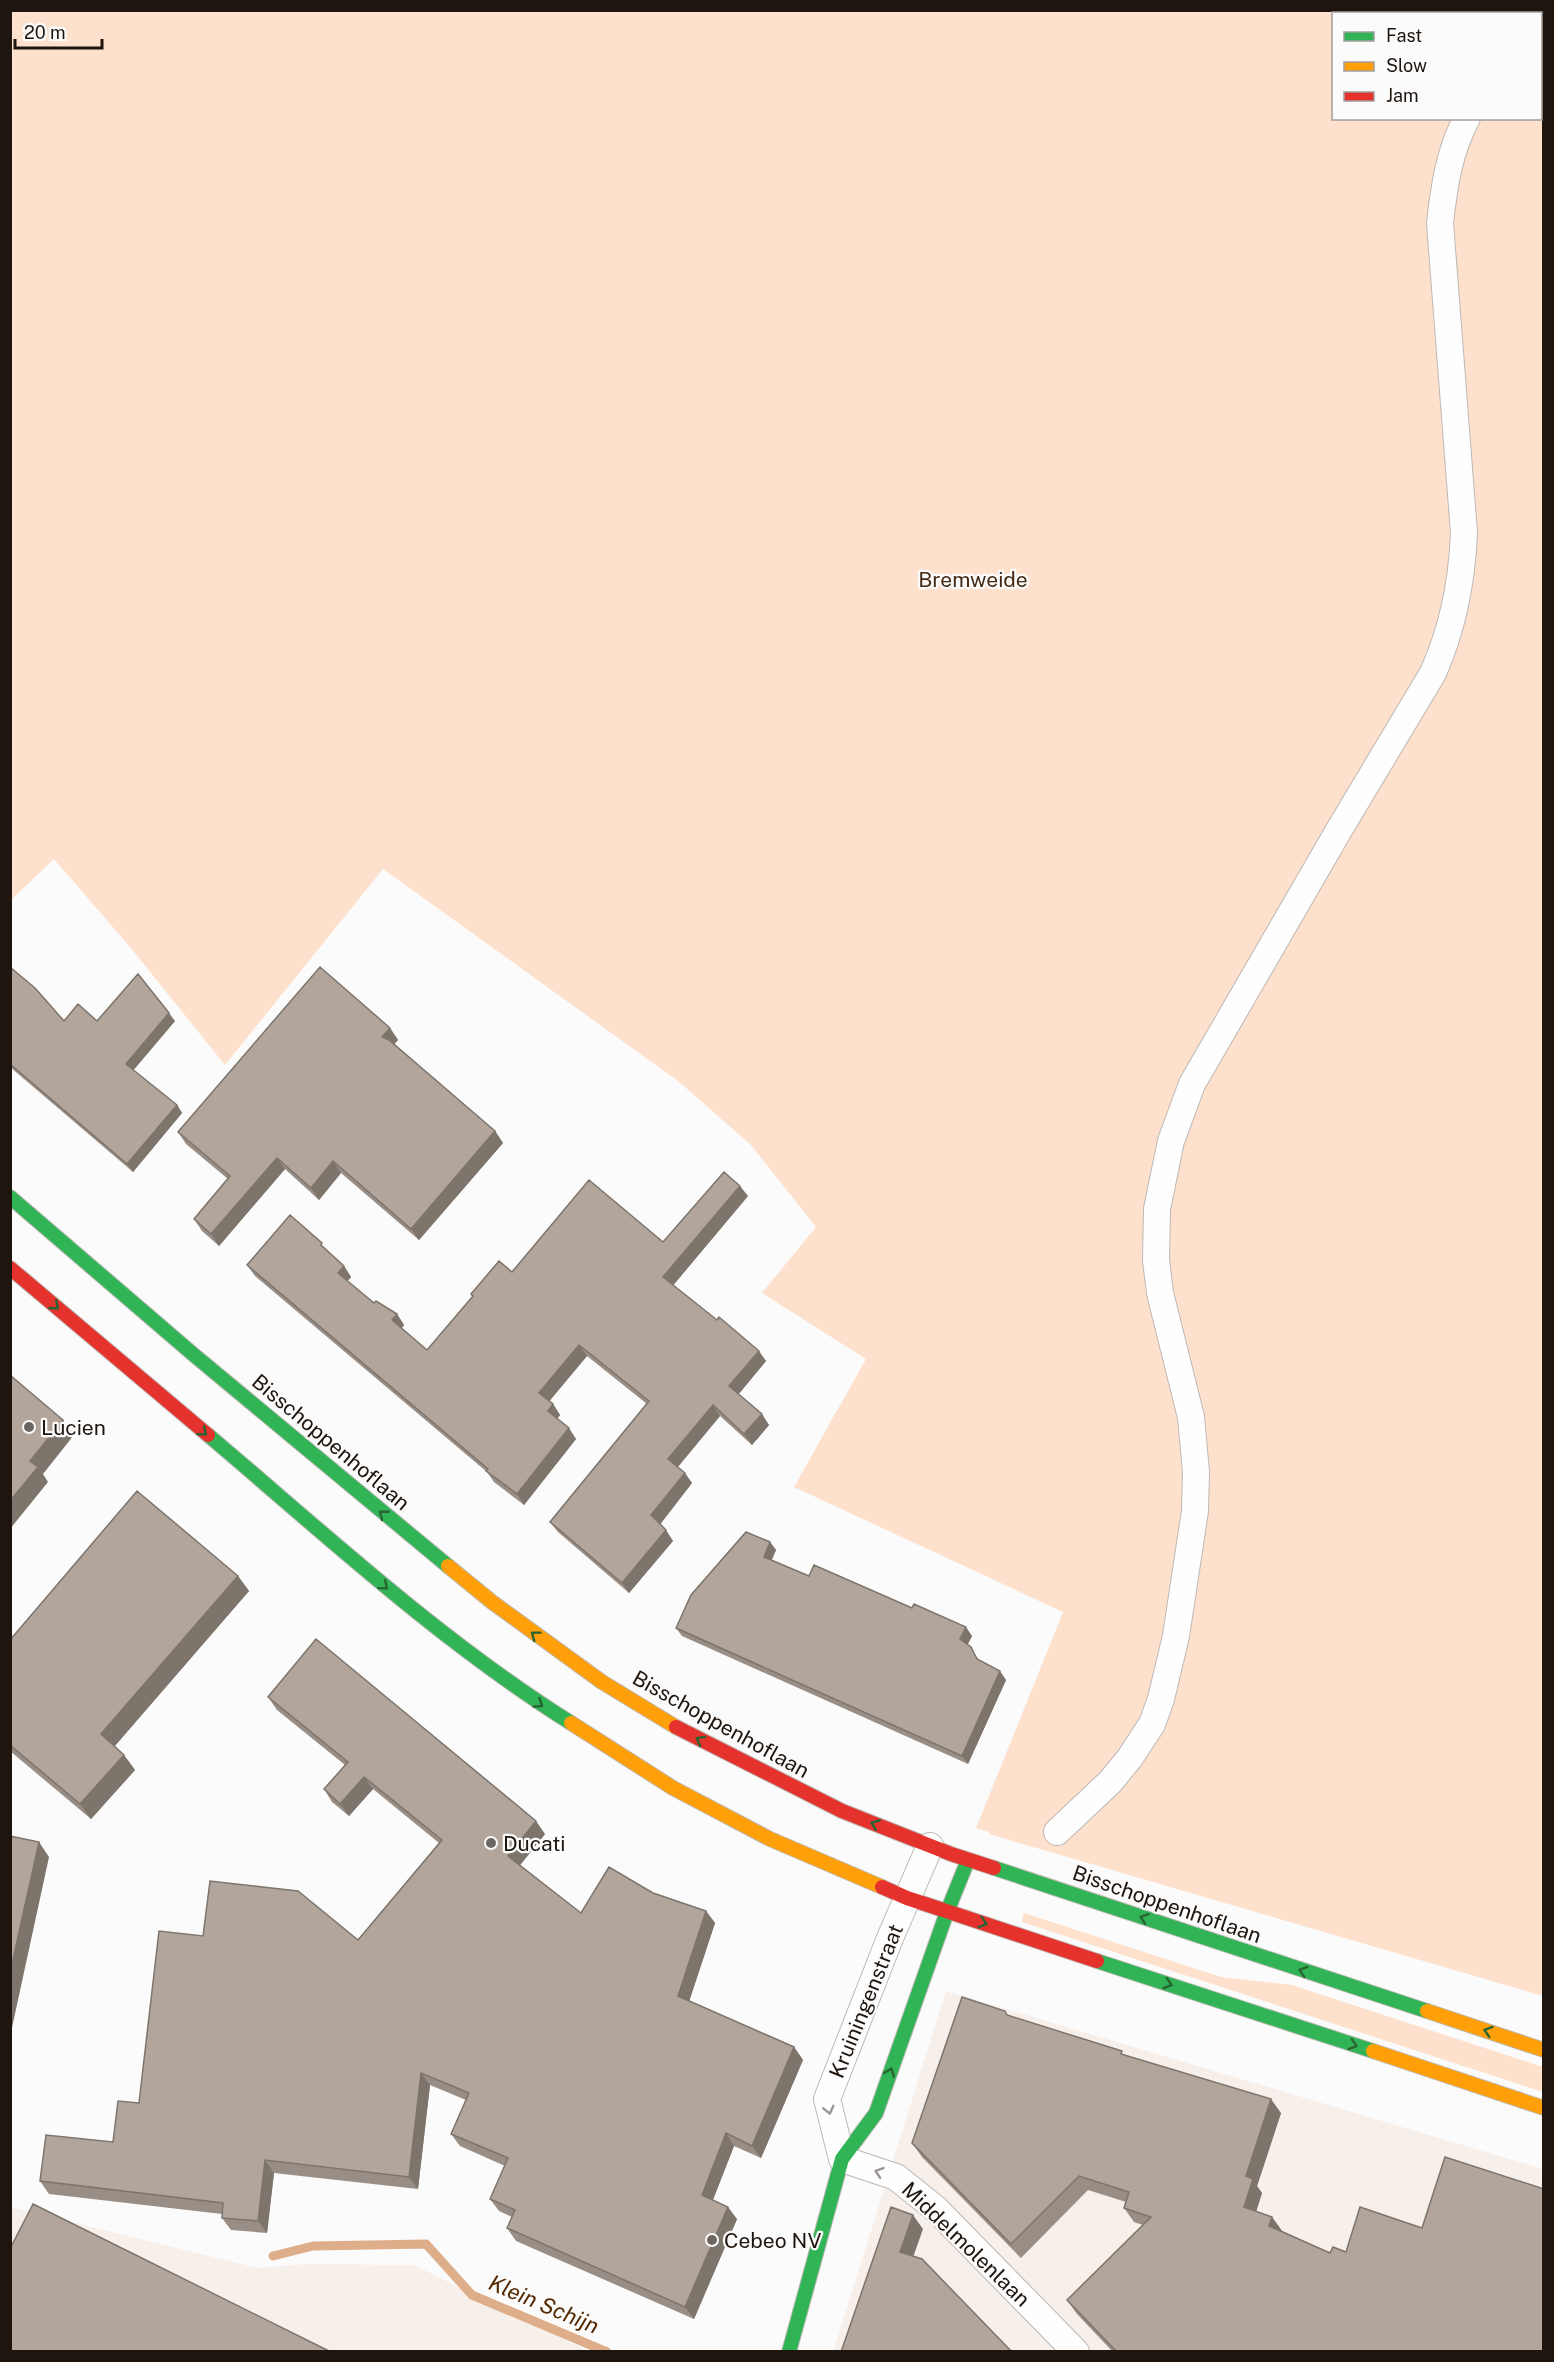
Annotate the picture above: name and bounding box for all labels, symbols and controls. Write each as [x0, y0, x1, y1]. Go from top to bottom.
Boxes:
scale bar [15, 12, 102, 50]
legend [1332, 12, 1542, 120]
text: 20 m [24, 22, 66, 43]
text: Fast [1386, 25, 1422, 46]
text: Slow [1386, 55, 1427, 76]
text: Jam [1386, 85, 1419, 106]
park label: Bremweide [918, 567, 1028, 592]
one-way arrow [48, 1299, 59, 1310]
street label: Bisschoppenhoflaan [247, 1369, 415, 1515]
place label: Lucien [41, 1415, 106, 1440]
marker: Lucien [22, 1420, 36, 1434]
one-way arrow [196, 1425, 207, 1436]
one-way arrow [379, 1510, 390, 1521]
one-way arrow [377, 1578, 388, 1589]
one-way arrow [531, 1632, 542, 1643]
street label: Bisschoppenhoflaan [628, 1665, 814, 1783]
one-way arrow [532, 1697, 543, 1708]
one-way arrow [696, 1736, 706, 1747]
one-way arrow [871, 1819, 882, 1831]
place label: Ducati [503, 1831, 566, 1856]
marker: Ducati [484, 1836, 498, 1850]
street label: Bisschoppenhoflaan [1069, 1860, 1265, 1948]
one-way arrow [1139, 1913, 1150, 1926]
one-way arrow [977, 1916, 988, 1928]
street label: Kruiningenstraat [824, 1920, 908, 2082]
one-way arrow [1298, 1966, 1309, 1978]
one-way arrow [1162, 1977, 1173, 1989]
one-way arrow [1483, 2026, 1494, 2039]
one-way arrow [1347, 2038, 1358, 2051]
one-way arrow [883, 2067, 896, 2078]
one-way arrow [822, 2105, 835, 2115]
one-way arrow [874, 2166, 885, 2179]
street label: Middelmolenlaan [897, 2176, 1035, 2312]
place label: Cebeo NV [724, 2228, 822, 2253]
marker: Cebeo NV [705, 2233, 719, 2247]
water label: Klein Schijn [485, 2269, 603, 2339]

